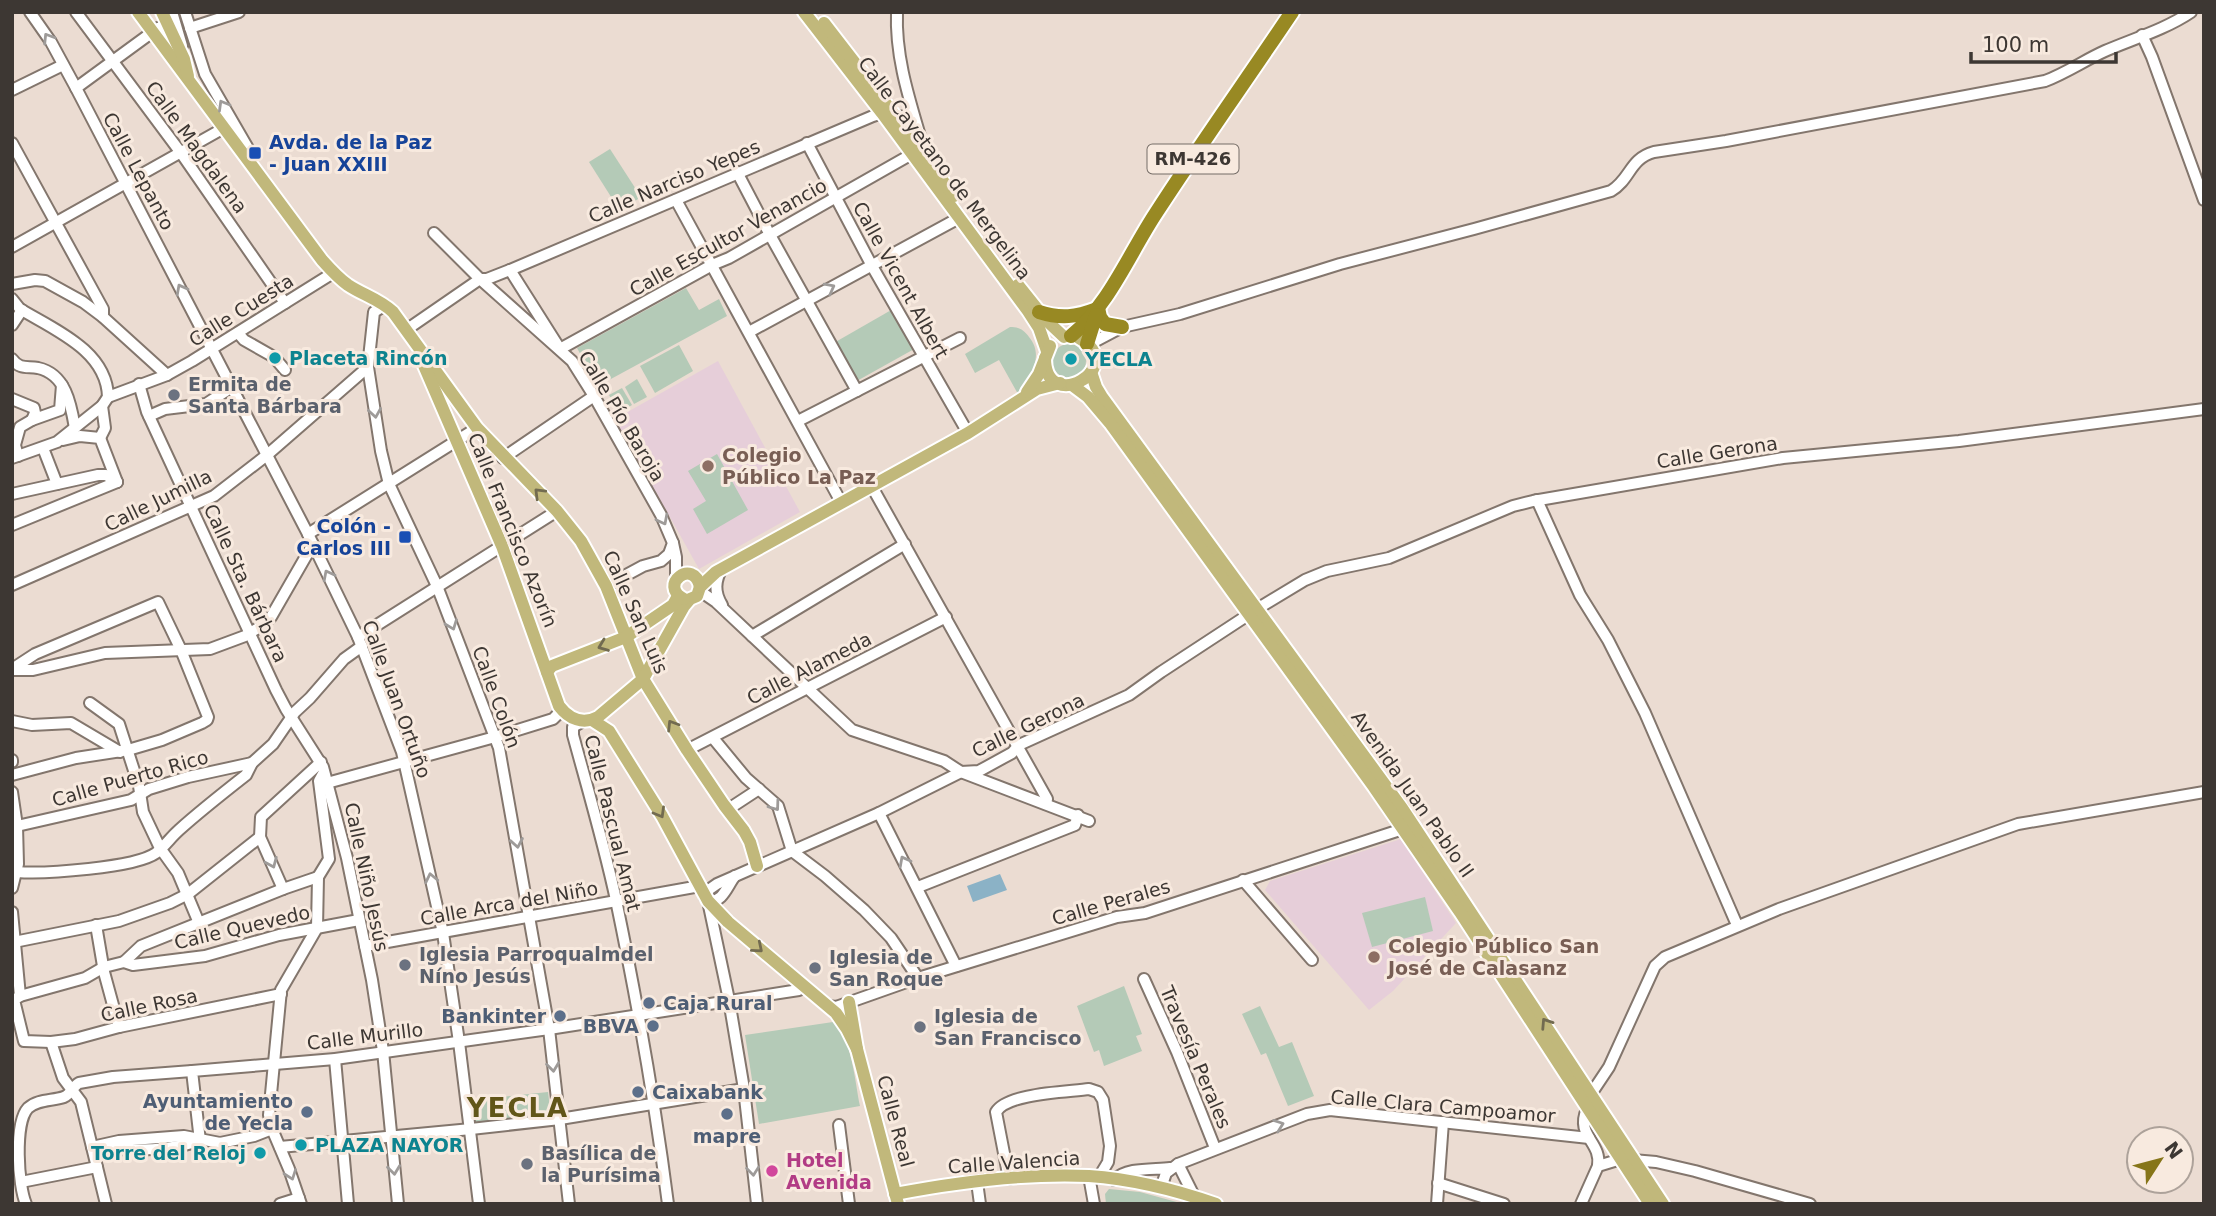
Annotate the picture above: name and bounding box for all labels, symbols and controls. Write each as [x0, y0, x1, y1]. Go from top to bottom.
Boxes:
scale bar [1971, 21, 2116, 65]
one-way arrow [43, 32, 56, 45]
text: 100 m [1982, 33, 2049, 57]
street label: Calle Cayetano de Mergelina [854, 52, 1036, 284]
street label: Calle Magdalena [142, 77, 252, 217]
one-way arrow [218, 100, 231, 112]
street label: Calle Lepanto [99, 108, 179, 234]
place label: Avda. de la Paz - Juan XXIII [269, 131, 432, 175]
street label: Calle Narciso Yepes [585, 135, 763, 227]
road number: RM-426 [1148, 144, 1238, 174]
marker: Avda. de la Paz - Juan XXIII [247, 145, 263, 161]
street label: Calle Escultor Venancio [626, 174, 830, 300]
street label: Calle Vicent Albert [849, 198, 953, 362]
street label: Calle Cuesta [185, 269, 297, 351]
one-way arrow [176, 283, 189, 296]
one-way arrow [823, 283, 835, 296]
place label: Placeta Rincón [289, 347, 447, 369]
street label: Calle Pío Baroja [574, 347, 670, 485]
place label: YECLA [1084, 348, 1153, 370]
marker: Placeta Rincón [267, 350, 283, 366]
marker: YECLA [1063, 351, 1079, 367]
place label: Ermita de Santa Bárbara [188, 373, 342, 417]
marker: Ermita de Santa Bárbara [166, 387, 182, 403]
one-way arrow [367, 407, 382, 419]
street label: Calle Francisco Azorín [464, 430, 562, 630]
street label: Calle Gerona [1655, 432, 1779, 472]
place label: Colegio Público La Paz [722, 444, 876, 488]
marker: Colegio Público La Paz [700, 458, 716, 474]
street label: Calle Jumilla [101, 465, 215, 535]
one-way arrow [535, 489, 547, 501]
street label: Calle Sta. Bárbara [200, 500, 292, 666]
one-way arrow [654, 513, 668, 525]
place label: Colón - Carlos III [296, 515, 391, 559]
marker: Colón - Carlos III [397, 529, 413, 545]
street label: Calle San Luis [599, 547, 673, 677]
one-way arrow [323, 570, 337, 582]
street label: Calle Juan Ortuño [358, 617, 436, 781]
one-way arrow [444, 619, 458, 631]
street label: Calle Alameda [743, 627, 875, 709]
one-way arrow [597, 638, 609, 652]
street label: Calle Colón [468, 643, 526, 751]
street label: Calle Gerona [968, 688, 1088, 762]
street label: Avenida Juan Pablo II [1347, 707, 1479, 881]
one-way arrow [667, 719, 680, 732]
street label: Calle Pascual Amat [580, 732, 646, 914]
street label: Calle Puerto Rico [49, 745, 211, 811]
one-way arrow [767, 798, 779, 811]
street label: Calle Niño Jesús [340, 801, 394, 953]
one-way arrow [652, 806, 665, 819]
one-way arrow [508, 837, 523, 849]
one-way arrow [264, 856, 278, 868]
one-way arrow [899, 856, 913, 868]
one-way arrow [425, 872, 440, 884]
street label: Calle Perales [1049, 875, 1173, 929]
street label: Calle Arca del Niño [418, 877, 600, 929]
street label: Calle Quevedo [172, 901, 312, 953]
place label: Colegio Público San José de Calasanz [1386, 935, 1599, 979]
one-way arrow [750, 940, 763, 952]
place label: Iglesia Parroqualmdel Níno Jesús [419, 943, 654, 987]
place label: Iglesia de San Roque [829, 946, 943, 990]
marker: Colegio Público San José de Calasanz [1366, 949, 1382, 965]
marker: Iglesia Parroqualmdel Níno Jesús [397, 957, 413, 973]
marker: Iglesia de San Roque [807, 960, 823, 976]
street label: Travesía Perales [1156, 981, 1236, 1132]
street label: Calle Rosa [98, 984, 200, 1026]
place label: Caja Rural [663, 992, 773, 1014]
marker: Caja Rural [641, 995, 657, 1011]
place label: Bankinter [441, 1005, 547, 1027]
place label: Iglesia de San Francisco [934, 1005, 1082, 1049]
marker: Bankinter [552, 1008, 568, 1024]
place label: BBVA [583, 1015, 639, 1037]
street label: Calle Murillo [306, 1018, 424, 1054]
marker: BBVA [645, 1018, 661, 1034]
one-way arrow [1541, 1018, 1554, 1031]
marker: Iglesia de San Francisco [912, 1019, 928, 1035]
one-way arrow [546, 1061, 561, 1073]
street label: Calle Real [873, 1073, 919, 1169]
place label: Caixabank [652, 1081, 763, 1103]
marker: Caixabank [630, 1084, 646, 1100]
street label: Calle Clara Campoamor [1330, 1085, 1556, 1127]
place label: Ayuntamiento de Yecla [143, 1090, 293, 1134]
district label: YECLA [466, 1093, 569, 1123]
marker: Ayuntamiento de Yecla [299, 1104, 315, 1120]
marker: mapre [719, 1106, 735, 1122]
one-way arrow [1273, 1119, 1285, 1133]
place label: mapre [693, 1125, 761, 1147]
north arrow [2125, 1125, 2195, 1195]
place label: PLAZA NAYOR [315, 1134, 464, 1156]
marker: PLAZA NAYOR [293, 1137, 309, 1153]
text: N [2160, 1137, 2187, 1163]
place label: Torre del Reloj [91, 1142, 246, 1164]
place label: Basílica de la Purísima [541, 1142, 661, 1186]
marker: Torre del Reloj [252, 1145, 268, 1161]
street label: Calle Valencia [947, 1146, 1081, 1178]
place label: Hotel Avenida [786, 1149, 872, 1193]
marker: Basílica de la Purísima [519, 1156, 535, 1172]
marker: Hotel Avenida [764, 1163, 780, 1179]
one-way arrow [387, 1164, 402, 1176]
one-way arrow [746, 1165, 761, 1177]
one-way arrow [283, 1168, 297, 1180]

